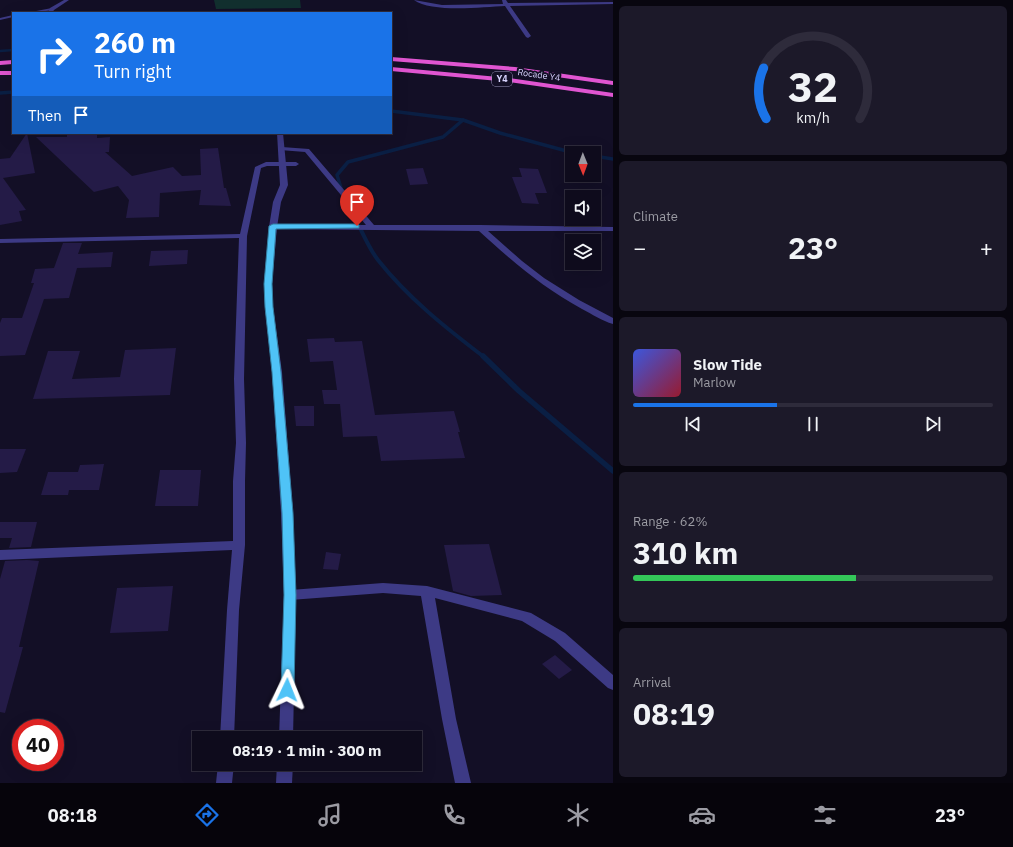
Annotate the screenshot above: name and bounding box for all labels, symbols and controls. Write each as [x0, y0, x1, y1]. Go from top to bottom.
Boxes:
text: 260 m [94, 24, 176, 61]
icon: right [28, 28, 80, 80]
text: 32 [788, 59, 838, 113]
text: Turn right [94, 60, 172, 83]
street label: Rocade Y4 [517, 66, 561, 83]
road number: Y4 [492, 72, 512, 86]
icon: arrive [70, 104, 92, 126]
text: Then [28, 106, 62, 125]
text: km/h [796, 107, 830, 126]
north arrow [565, 146, 601, 182]
map controls [565, 146, 601, 270]
pin [340, 185, 374, 226]
button: sound [565, 190, 601, 226]
icon: arrive [346, 191, 368, 213]
text: Climate [633, 208, 678, 225]
text: 23° [788, 228, 838, 267]
text: − [633, 233, 646, 262]
text: + [980, 233, 993, 262]
button: layers [565, 234, 601, 270]
text: Slow Tide [693, 355, 762, 374]
text: Marlow [693, 374, 736, 391]
icon: previous [682, 413, 704, 435]
icon: pause [802, 413, 824, 435]
icon: next [922, 413, 944, 435]
text: Range · 62% [633, 513, 707, 530]
text: 310 km [633, 533, 738, 572]
position arrow [266, 669, 308, 711]
text: Arrival [633, 674, 671, 691]
text: 08:19 [633, 694, 715, 733]
speed limit sign: 40 [12, 719, 64, 771]
text: 08:19 · 1 min · 300 m [233, 741, 381, 760]
icon: directions [193, 801, 221, 829]
icon: music [316, 801, 344, 829]
icon: phone [440, 801, 468, 829]
icon: climate [564, 801, 592, 829]
icon: car [688, 801, 716, 829]
icon: filters [811, 801, 839, 829]
text: 08:18 [48, 804, 97, 827]
text: 23° [935, 804, 965, 827]

